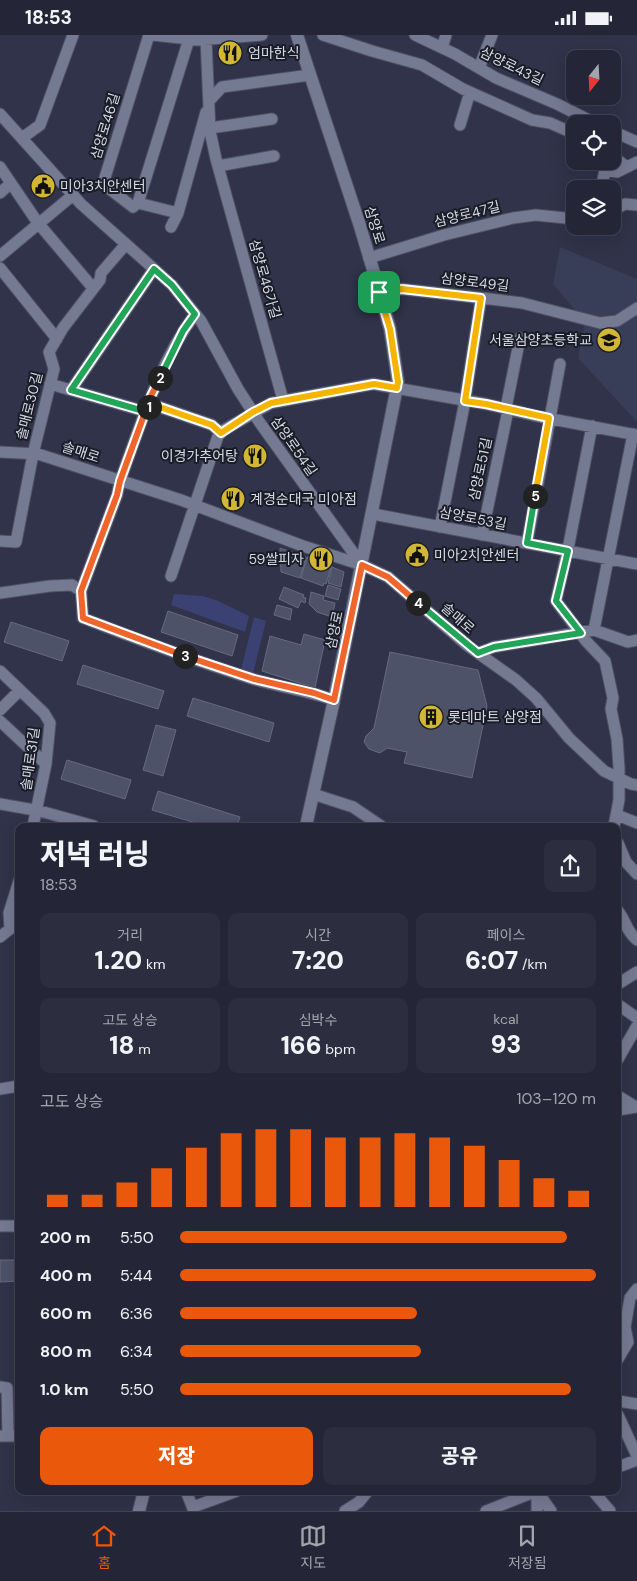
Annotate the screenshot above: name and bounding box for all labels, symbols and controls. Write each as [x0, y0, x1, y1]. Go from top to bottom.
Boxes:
text: 18:53 [25, 5, 72, 30]
restaurant icon: 엄마한식 [217, 40, 243, 66]
street label: 삼양로43길 [477, 43, 547, 89]
place label: 엄마한식 [248, 44, 300, 62]
north arrow [566, 50, 621, 105]
map controls [566, 50, 621, 235]
street label: 삼양로46길 [86, 90, 124, 162]
button: locate [566, 115, 621, 170]
public building icon: 미아3치안센터 [30, 173, 56, 199]
place label: 미아3치안센터 [60, 177, 146, 195]
button: layers [566, 180, 621, 235]
street label: 삼양로47길 [432, 197, 502, 231]
street label: 삼양로 [361, 204, 389, 246]
street label: 삼양로46가길 [245, 237, 285, 321]
street label: 삼양로49길 [440, 269, 510, 295]
pin [358, 271, 400, 313]
icon: arrive [365, 278, 393, 306]
school or university icon: 서울삼양초등학교 [596, 327, 622, 353]
place label: 서울삼양초등학교 [489, 331, 592, 349]
pin: 2 [148, 365, 172, 391]
text: 2 [156, 369, 165, 387]
street label: 솔매로30길 [12, 370, 46, 442]
pin: 1 [136, 395, 162, 419]
text: 1 [147, 398, 152, 416]
street label: 삼양로54길 [267, 413, 321, 479]
street label: 삼양로51길 [464, 436, 496, 502]
street label: 솔매로 [60, 437, 102, 467]
restaurant icon: 이경가추어탕 [242, 443, 268, 469]
place label: 이경가추어탕 [161, 447, 238, 465]
pin: 5 [522, 483, 548, 509]
restaurant icon: 계경순대국 미아점 [220, 486, 246, 512]
text: 5 [531, 487, 540, 505]
place label: 계경순대국 미아점 [250, 490, 357, 508]
street label: 삼양로53길 [438, 503, 508, 533]
public building icon: 미아2치안센터 [404, 542, 430, 568]
restaurant icon: 59쌀피자 [308, 546, 334, 572]
place label: 미아2치안센터 [434, 546, 519, 564]
place label: 59쌀피자 [248, 550, 304, 568]
pin: 4 [406, 591, 430, 615]
text: 4 [414, 594, 423, 612]
street label: 솔매로 [438, 599, 479, 638]
street label: 삼양로 [321, 609, 347, 651]
pin: 3 [172, 643, 198, 669]
text: 3 [181, 647, 190, 665]
building icon: 롯데마트 삼양점 [418, 704, 444, 730]
place label: 롯데마트 삼양점 [448, 708, 542, 726]
street label: 솔매로31길 [17, 726, 43, 792]
text: 저녁 러닝 [40, 836, 150, 873]
button: share [544, 840, 596, 892]
text: 18:53 [40, 874, 77, 895]
text: 거리 [117, 926, 143, 944]
text: 시간 [305, 926, 331, 944]
text: 페이스 [487, 926, 525, 944]
text: 1.20 [95, 944, 142, 977]
text: 7:20 [292, 944, 344, 977]
text: 6:07 [465, 944, 518, 977]
text: km [142, 955, 165, 973]
text: /km [518, 955, 547, 973]
text: kcal [493, 1010, 519, 1028]
text: 고도 상승 [102, 1011, 158, 1029]
text: 심박수 [299, 1011, 337, 1029]
text: 93 [491, 1028, 521, 1061]
text: 18 [109, 1029, 134, 1062]
text: 166 [281, 1029, 322, 1062]
text: m [134, 1040, 151, 1058]
text: bpm [322, 1040, 355, 1058]
text: 103–120 m [516, 1088, 596, 1109]
text: 고도 상승 [40, 1091, 103, 1112]
text: 200 m [40, 1227, 91, 1248]
text: 5:50 [120, 1227, 154, 1248]
text: 400 m [40, 1265, 92, 1286]
text: 5:44 [120, 1265, 152, 1286]
text: 600 m [40, 1303, 92, 1324]
text: 6:36 [120, 1303, 153, 1324]
text: 800 m [40, 1341, 91, 1362]
text: 6:34 [120, 1341, 152, 1362]
text: 1.0 km [40, 1379, 89, 1400]
text: 5:50 [120, 1379, 154, 1400]
button: 저장 [40, 1427, 313, 1485]
button: 공유 [323, 1427, 596, 1485]
tab: 홈 [90, 1522, 118, 1572]
tab: 지도 [299, 1522, 327, 1572]
tab: 저장됨 [508, 1522, 547, 1572]

